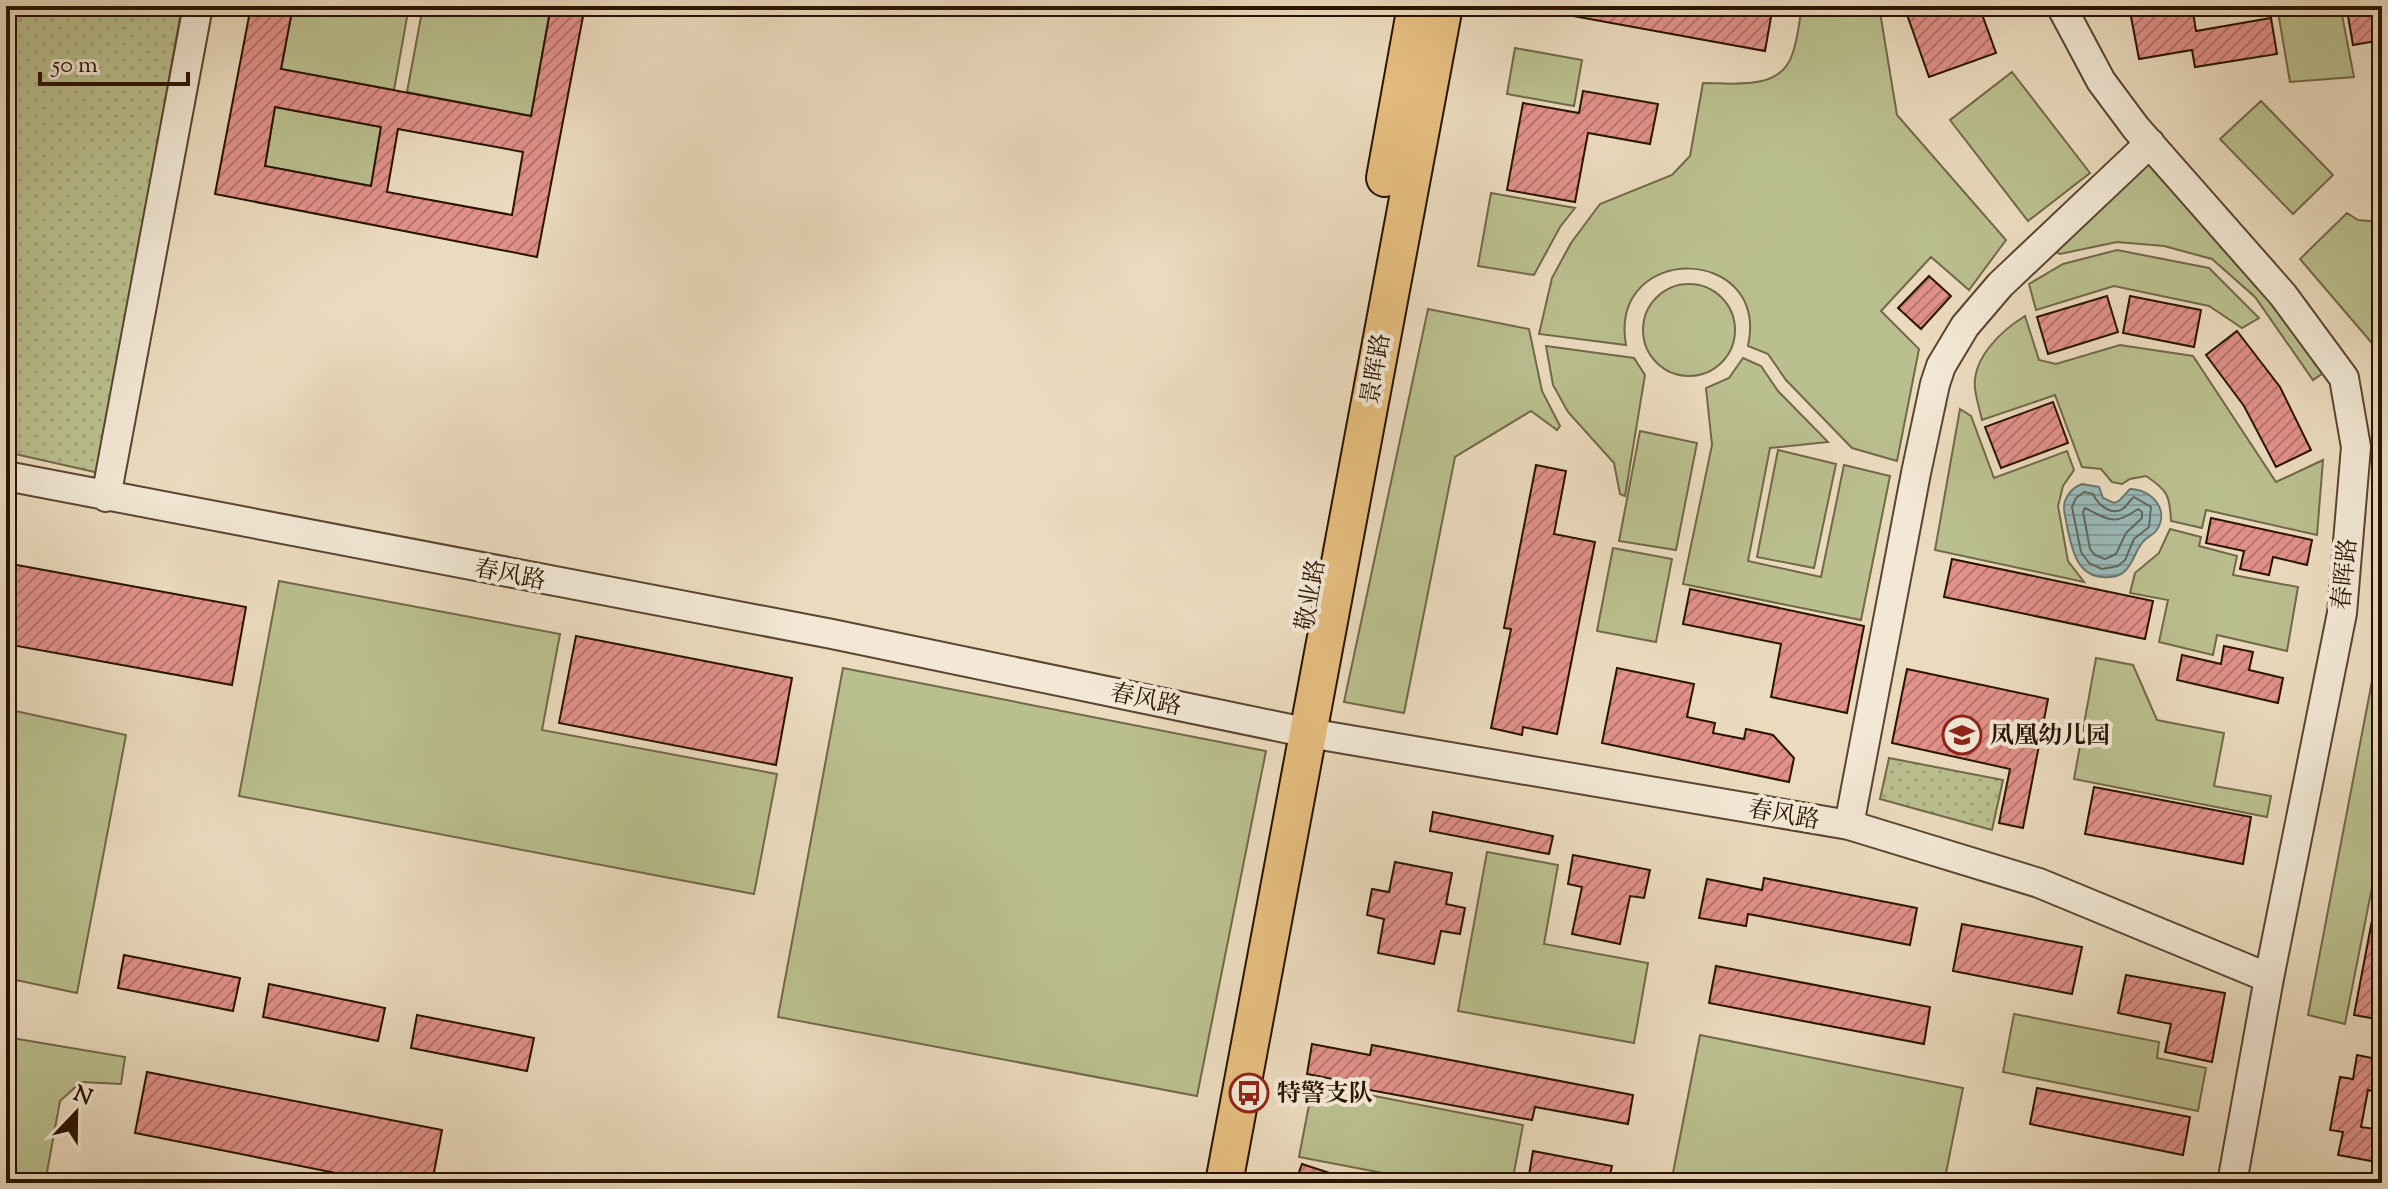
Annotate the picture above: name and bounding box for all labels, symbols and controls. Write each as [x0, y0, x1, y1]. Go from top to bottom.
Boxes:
scale bar [40, 36, 188, 86]
text: 50 m [50, 49, 98, 83]
street label: 景晖路 [1354, 331, 1400, 408]
street label: 春晖路 [2325, 537, 2367, 612]
street label: 春风路 [471, 552, 548, 600]
street label: 敬业路 [1289, 557, 1335, 634]
street label: 春风路 [1107, 677, 1184, 725]
school or university icon: 凤凰幼儿园 [1941, 714, 1983, 756]
place label: 凤凰幼儿园 [1990, 720, 2110, 754]
street label: 春风路 [1745, 793, 1822, 839]
bus stop icon: 特警支队 [1228, 1072, 1270, 1114]
north arrow [36, 1073, 116, 1153]
place label: 特警支队 [1277, 1078, 1373, 1112]
text: N [68, 1079, 97, 1116]

